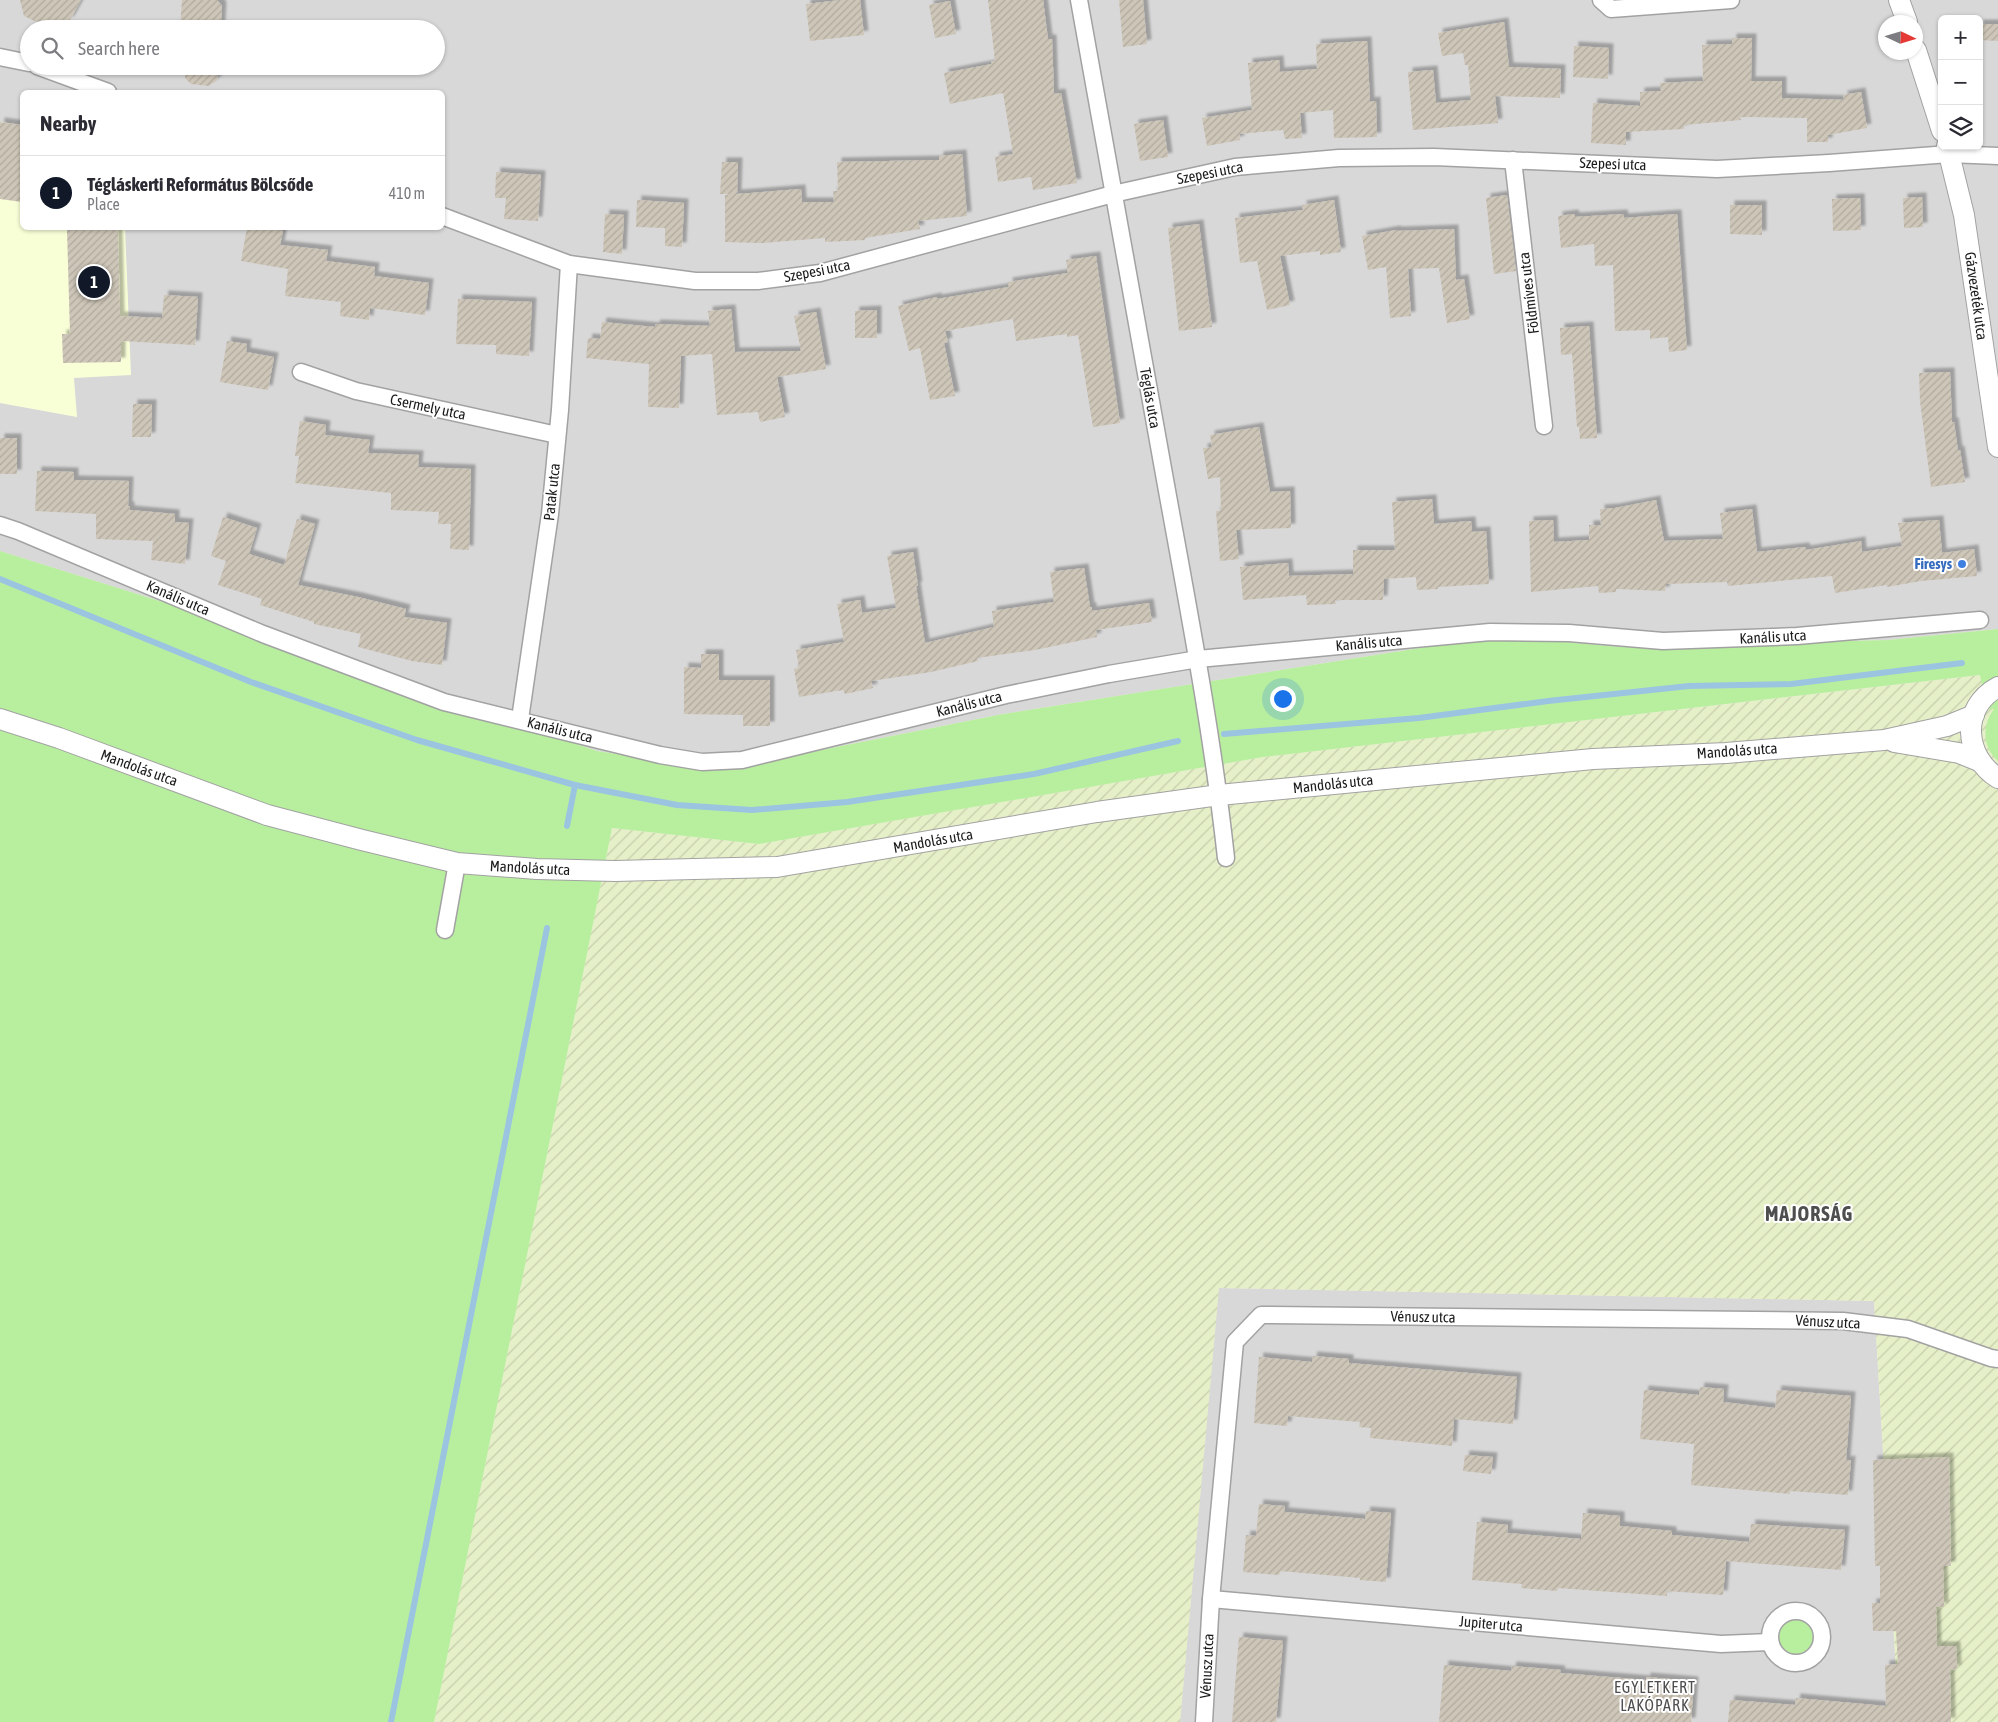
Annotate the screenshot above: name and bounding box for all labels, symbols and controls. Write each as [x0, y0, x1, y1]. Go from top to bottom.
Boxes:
north arrow [1878, 15, 1923, 60]
map controls [1938, 15, 1983, 150]
button: + [1938, 15, 1983, 60]
search box [20, 20, 445, 75]
icon: search [38, 34, 66, 62]
text: Search here [78, 37, 160, 59]
button: − [1938, 60, 1983, 105]
button: layers [1938, 105, 1983, 150]
text: Nearby [40, 111, 96, 135]
street label: Szepesi utca [1579, 154, 1647, 173]
street label: Szepesi utca [1175, 158, 1244, 187]
text: Tégláskerti Református Bölcsőde [87, 173, 314, 195]
text: 1 [52, 184, 60, 202]
text: 410 m [389, 184, 425, 202]
text: Place [87, 195, 120, 213]
street label: Földmíves utca [1515, 251, 1542, 335]
street label: Gázvezeték utca [1962, 251, 1991, 341]
street label: Szepesi utca [782, 256, 851, 285]
pin: 1 [78, 263, 110, 301]
street label: Téglás utca [1137, 366, 1164, 430]
street label: Csermely utca [389, 390, 468, 423]
street label: Patak utca [540, 462, 563, 522]
place label: Firesys [1914, 555, 1953, 572]
marker: Firesys [1956, 558, 1968, 570]
street label: Kanális utca [144, 577, 212, 618]
street label: Kanális utca [1739, 626, 1807, 647]
street label: Kanális utca [1335, 631, 1403, 654]
your location [1270, 686, 1296, 712]
street label: Kanális utca [934, 687, 1003, 720]
street label: Kanális utca [526, 713, 595, 746]
street label: Mandolás utca [1696, 739, 1778, 762]
street label: Mandolás utca [98, 746, 180, 789]
street label: Mandolás utca [1292, 771, 1374, 796]
street label: Mandolás utca [892, 825, 974, 856]
street label: Mandolás utca [489, 857, 571, 878]
district label: MAJORSÁG [1765, 1202, 1853, 1225]
street label: Vénusz utca [1390, 1307, 1456, 1326]
street label: Vénusz utca [1795, 1311, 1861, 1332]
street label: Jupiter utca [1458, 1612, 1524, 1635]
street label: Vénusz utca [1196, 1633, 1217, 1699]
district label: EGYLETKERT LAKÓPARK [1614, 1678, 1696, 1714]

